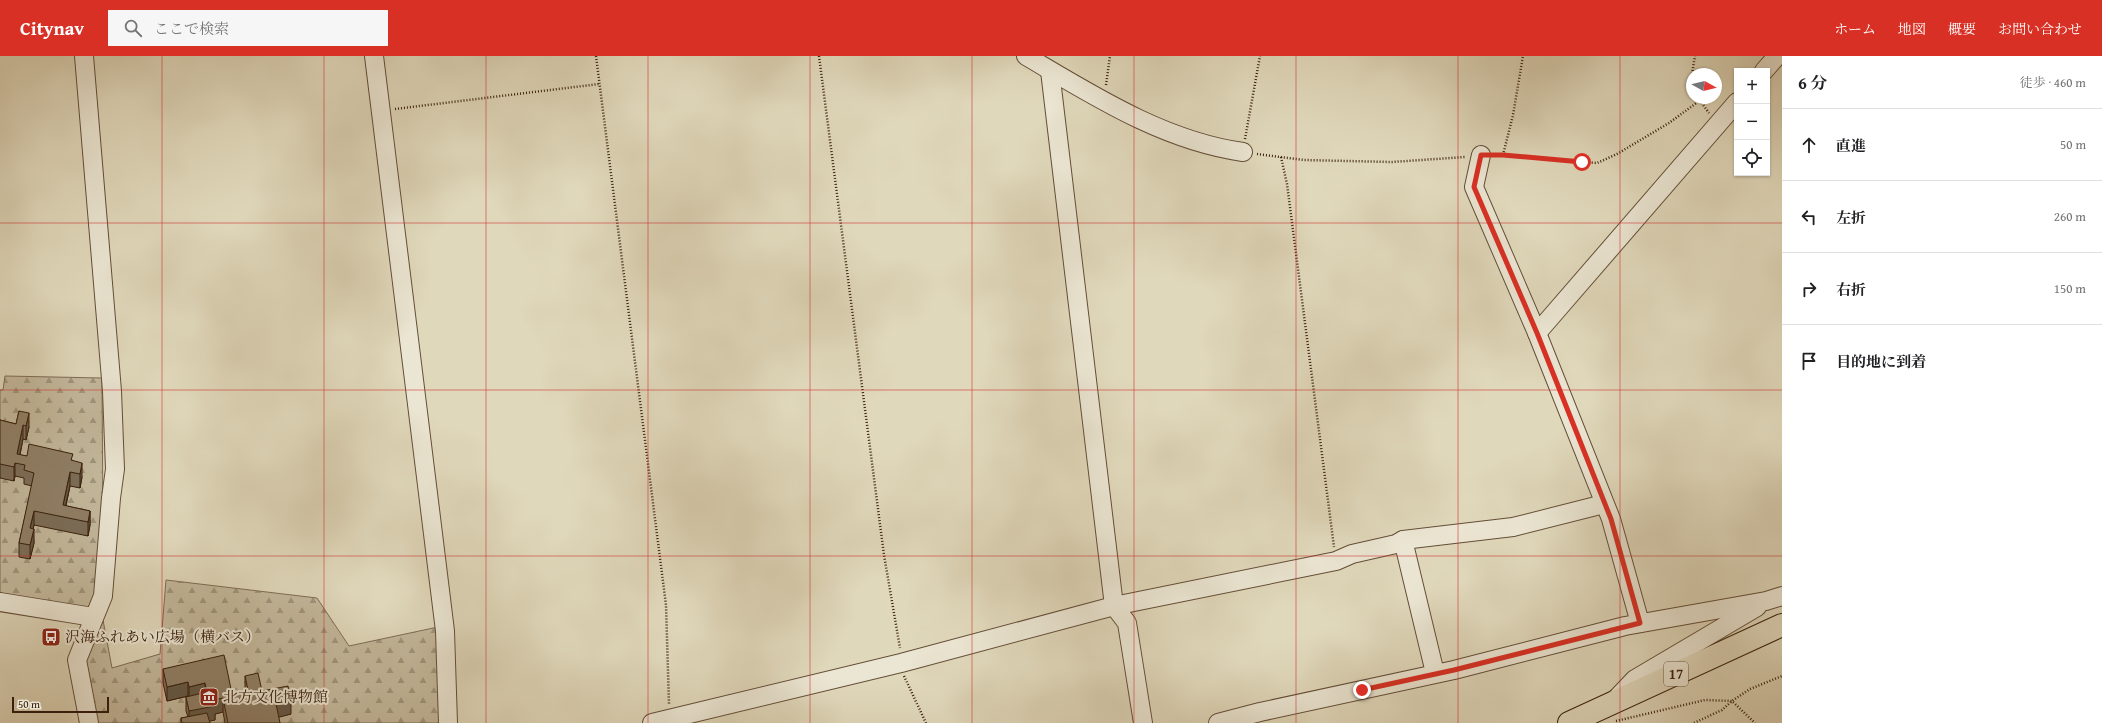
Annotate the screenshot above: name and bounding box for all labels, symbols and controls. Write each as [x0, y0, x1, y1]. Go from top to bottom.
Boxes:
search box [108, 10, 388, 46]
text: Citynav [20, 14, 84, 42]
icon: search [122, 17, 144, 39]
text: ここで検索 [154, 18, 229, 39]
text: ホーム [1834, 19, 1876, 39]
text: 地図 [1898, 19, 1926, 39]
text: 概要 [1948, 19, 1976, 39]
text: お問い合わせ [1998, 19, 2082, 39]
north arrow [1686, 68, 1722, 104]
map controls [1734, 68, 1770, 176]
button: + [1734, 68, 1770, 104]
text: 6 分 [1798, 70, 1828, 95]
text: 徒歩 · 460 m [2020, 73, 2086, 92]
button: − [1734, 104, 1770, 140]
icon: ahead [1798, 134, 1820, 156]
text: 直進 [1836, 135, 1866, 156]
text: 50 m [2060, 135, 2086, 154]
button: locate [1734, 140, 1770, 176]
route start [1573, 153, 1591, 171]
icon: left [1798, 206, 1820, 228]
text: 左折 [1836, 207, 1866, 228]
text: 260 m [2054, 207, 2086, 226]
icon: right [1798, 278, 1820, 300]
text: 右折 [1836, 279, 1866, 300]
text: 150 m [2054, 279, 2086, 298]
icon: arrive [1798, 350, 1820, 372]
text: 目的地に到着 [1836, 351, 1926, 372]
bus stop icon: 沢海ふれあい広場（横バス） [40, 626, 62, 648]
place label: 沢海ふれあい広場（横バス） [65, 626, 260, 647]
road number: 17 [1664, 662, 1688, 686]
route end [1353, 681, 1371, 699]
museum icon: 北方文化博物館 [198, 686, 220, 708]
place label: 北方文化博物館 [223, 686, 328, 707]
scale bar [12, 695, 109, 714]
text: 50 m [18, 696, 40, 712]

